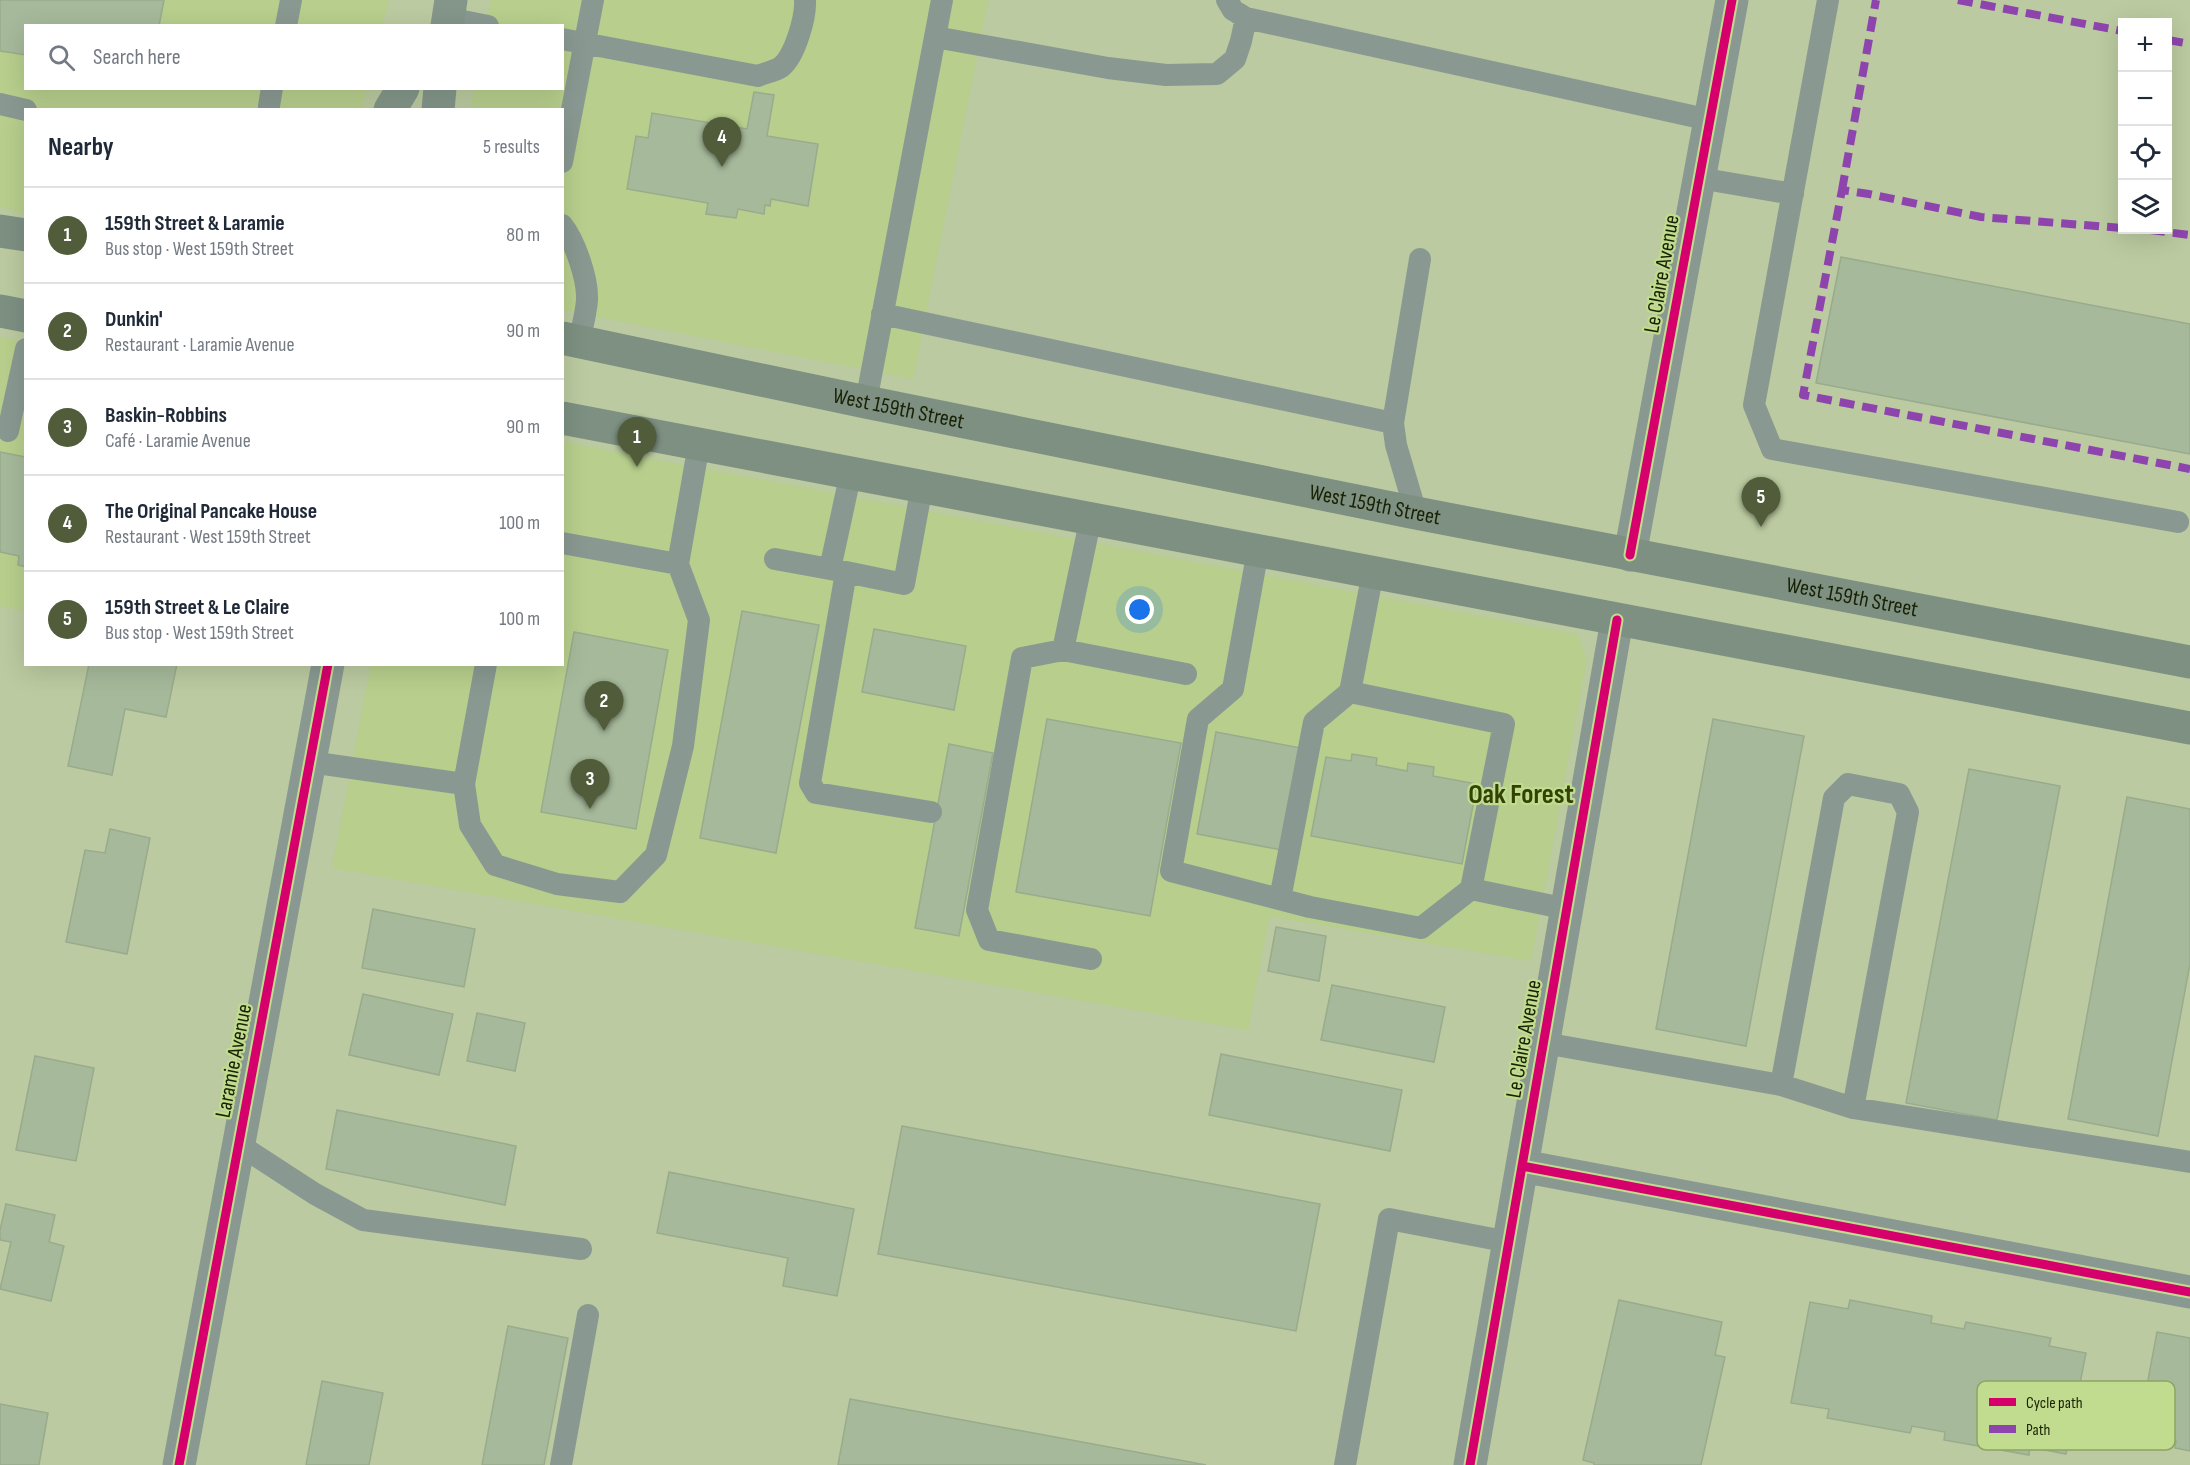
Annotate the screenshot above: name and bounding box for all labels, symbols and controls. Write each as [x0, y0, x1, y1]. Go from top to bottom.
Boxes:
map controls [2118, 18, 2172, 234]
button: + [2118, 18, 2172, 72]
search box [24, 24, 564, 90]
icon: search [45, 41, 78, 74]
text: Search here [93, 44, 180, 71]
button: − [2118, 72, 2172, 126]
pin: 4 [702, 118, 742, 167]
button: locate [2118, 126, 2172, 180]
text: Nearby [48, 132, 114, 163]
text: 5 results [483, 135, 540, 159]
button: layers [2118, 180, 2172, 234]
text: 159th Street & Laramie [105, 210, 285, 237]
street label: Le Claire Avenue [1638, 213, 1686, 335]
text: 1 [64, 223, 71, 247]
text: 80 m [506, 223, 540, 247]
text: Bus stop · West 159th Street [105, 237, 294, 261]
text: Dunkin' [105, 306, 163, 333]
text: 2 [63, 319, 72, 343]
text: 90 m [506, 319, 540, 343]
text: Restaurant · Laramie Avenue [105, 333, 294, 357]
street label: West 159th Street [831, 382, 967, 435]
text: Baskin-Robbins [105, 402, 227, 429]
text: 3 [63, 415, 72, 439]
text: 90 m [506, 415, 540, 439]
pin: 1 [618, 418, 656, 467]
text: Café · Laramie Avenue [105, 429, 251, 453]
street label: West 159th Street [1307, 478, 1443, 531]
pin: 5 [1742, 478, 1780, 527]
text: The Original Pancake House [105, 498, 317, 525]
text: 4 [63, 511, 72, 535]
text: 100 m [499, 511, 540, 535]
text: Restaurant · West 159th Street [105, 525, 311, 549]
street label: West 159th Street [1784, 571, 1921, 623]
text: 159th Street & Le Claire [105, 594, 289, 621]
your location [1125, 595, 1154, 624]
text: 5 [63, 607, 72, 631]
text: 100 m [499, 607, 540, 631]
text: Bus stop · West 159th Street [105, 621, 294, 645]
pin: 2 [584, 682, 624, 731]
pin: 3 [570, 760, 610, 809]
district label: Oak Forest [1468, 778, 1574, 811]
street label: Le Claire Avenue [1500, 978, 1548, 1100]
street label: Laramie Avenue [210, 1002, 258, 1120]
legend [1977, 1381, 2175, 1450]
text: Cycle path [2026, 1394, 2083, 1413]
text: Path [2026, 1421, 2050, 1440]

